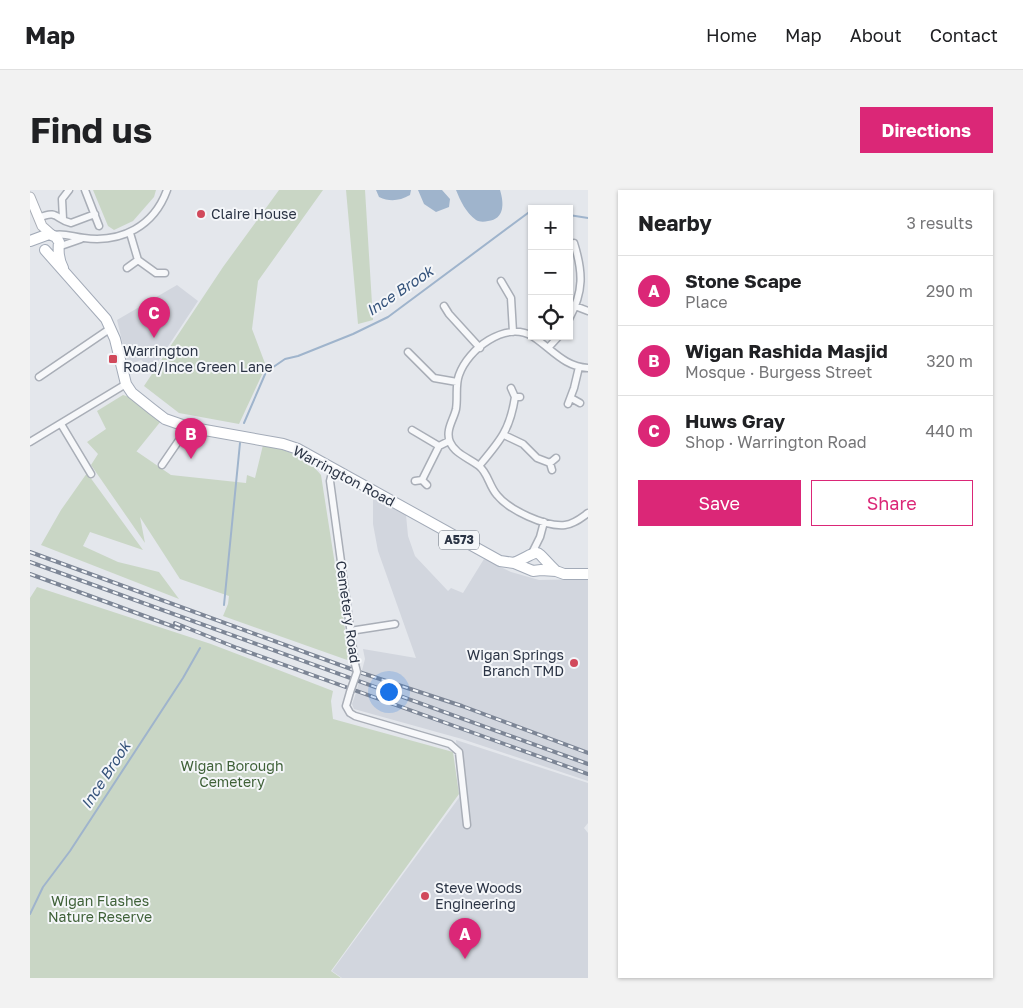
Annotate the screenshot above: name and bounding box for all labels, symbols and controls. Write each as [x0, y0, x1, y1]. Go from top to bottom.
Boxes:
text: Map [25, 20, 75, 49]
text: Home [706, 24, 757, 46]
text: Map [785, 24, 822, 46]
text: About [850, 24, 902, 46]
text: Contact [930, 24, 998, 46]
button: Directions [860, 107, 993, 153]
text: Find us [30, 109, 152, 151]
place label: Claire House [211, 205, 297, 222]
map controls [528, 205, 573, 340]
button: + [528, 205, 573, 250]
marker: Claire House [195, 208, 207, 220]
text: Nearby [638, 210, 712, 236]
text: 3 results [906, 213, 973, 233]
button: − [528, 250, 573, 295]
water label: Ince Brook [363, 260, 438, 319]
text: Stone Scape [685, 269, 802, 292]
text: A [648, 281, 660, 301]
text: 290 m [926, 281, 973, 301]
text: Place [685, 292, 728, 312]
button: locate [528, 295, 573, 340]
pin: C [138, 297, 170, 338]
text: Wigan Rashida Masjid [685, 339, 888, 362]
place label: Warrington Road/Ince Green Lane [123, 342, 273, 375]
text: B [648, 351, 660, 371]
text: 320 m [926, 351, 973, 371]
marker: Warrington Road/Ince Green Lane [107, 353, 119, 365]
text: Mosque · Burgess Street [685, 362, 872, 382]
text: Huws Gray [685, 409, 785, 432]
pin: B [175, 418, 207, 459]
text: C [648, 421, 660, 441]
text: 440 m [925, 421, 973, 441]
text: Shop · Warrington Road [685, 432, 867, 452]
street label: Warrington Road [290, 442, 398, 510]
button: Save [638, 480, 801, 526]
button: Share [811, 480, 973, 526]
road number: A573 [439, 530, 479, 550]
street label: Cemetery Road [333, 560, 364, 664]
place label: Wigan Springs Branch TMD [467, 646, 564, 679]
marker: Wigan Springs Branch TMD [568, 657, 580, 669]
your location [376, 679, 402, 705]
water label: Ince Brook [77, 736, 134, 812]
park label: Wigan Borough Cemetery [180, 757, 284, 790]
place label: Steve Woods Engineering [435, 879, 522, 912]
marker: Steve Woods Engineering [419, 890, 431, 902]
park label: Wigan Flashes Nature Reserve [48, 892, 152, 925]
pin: A [449, 918, 481, 959]

